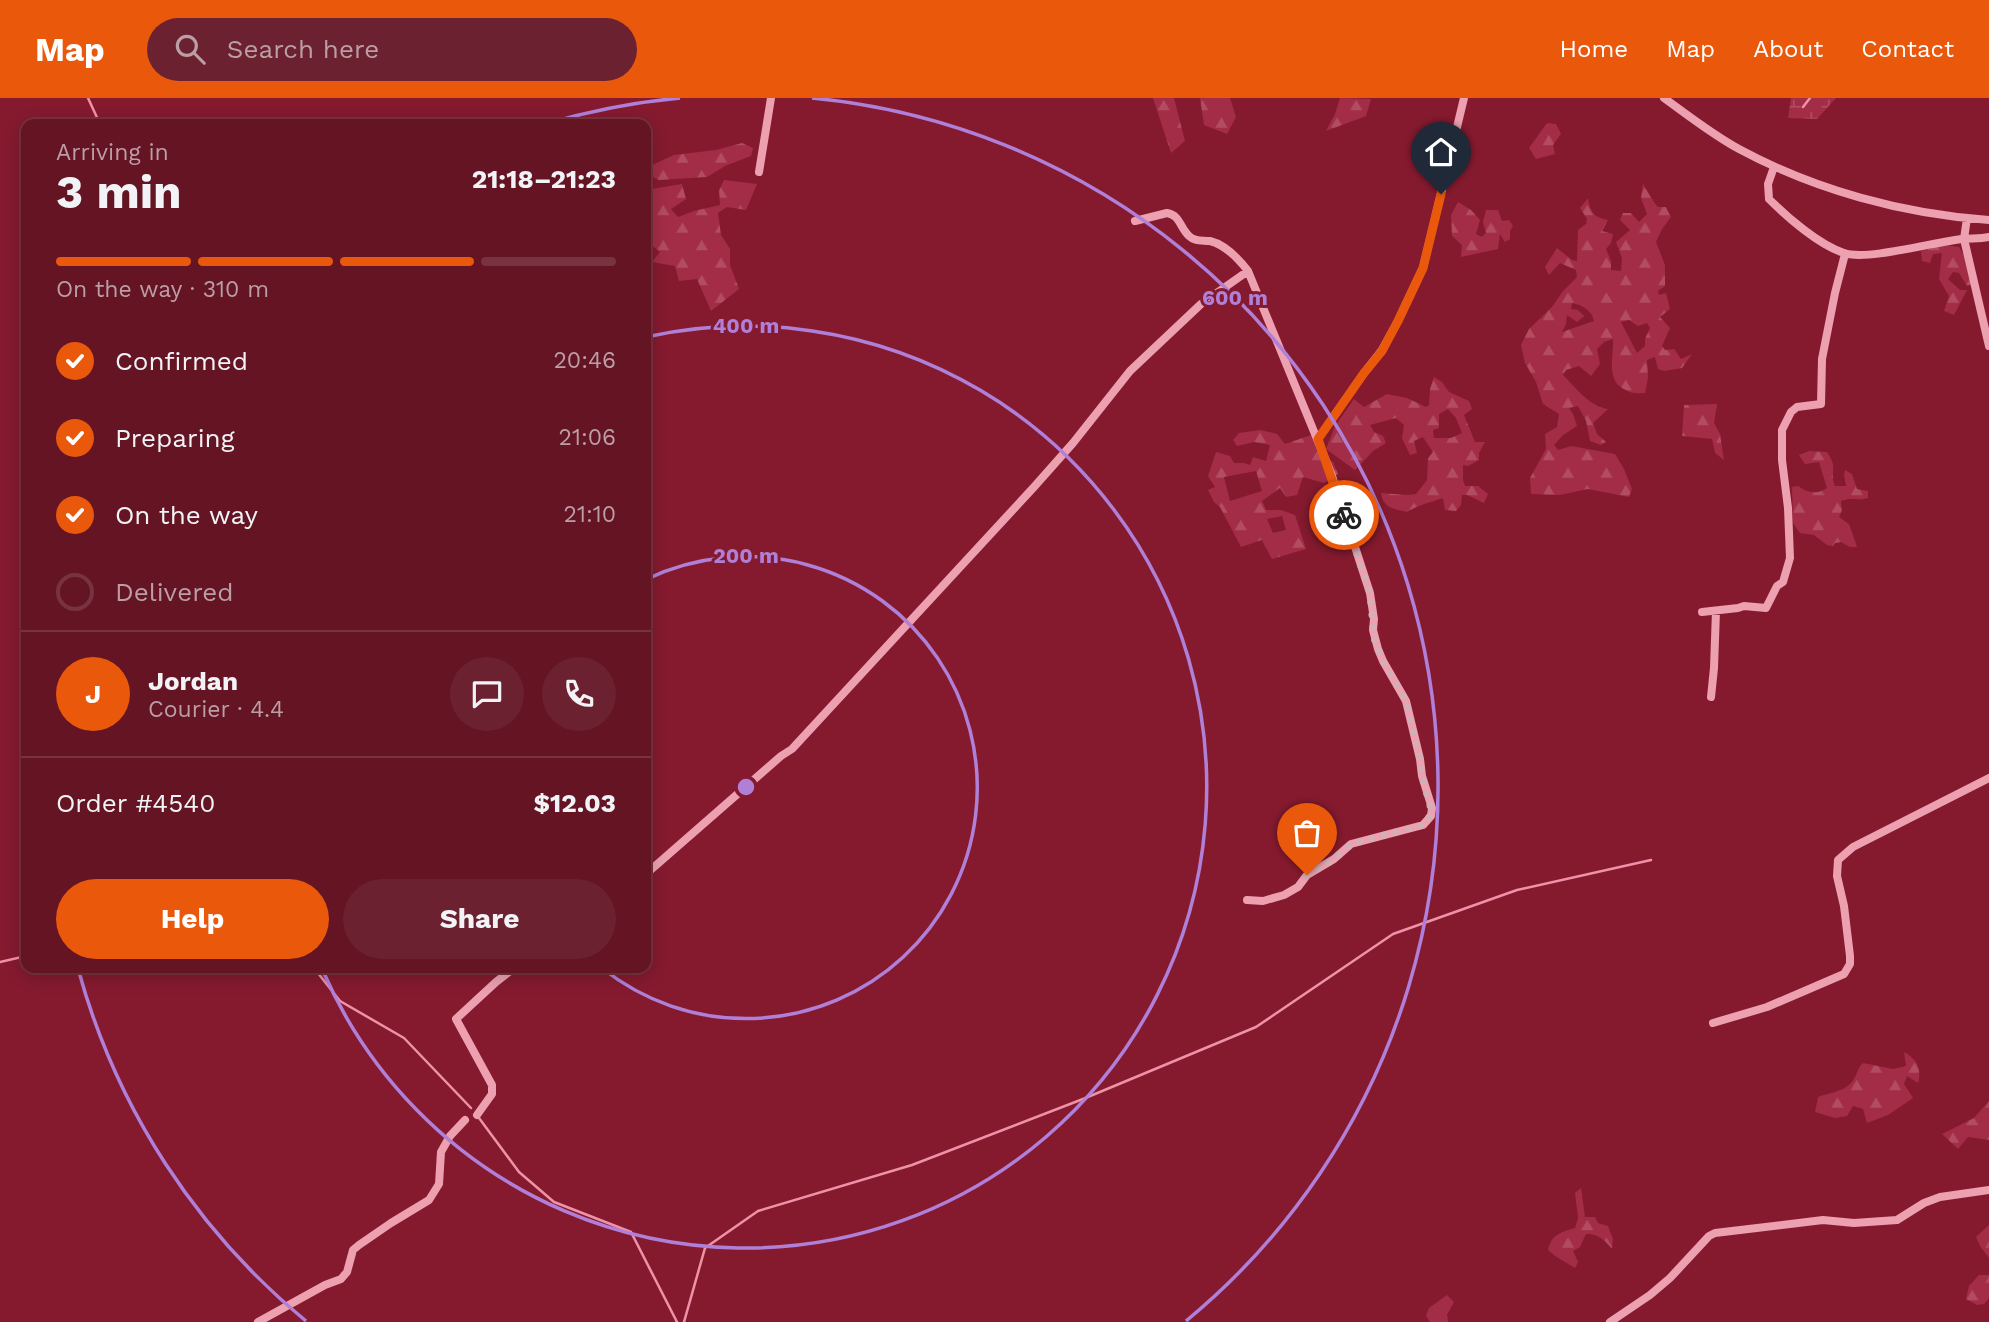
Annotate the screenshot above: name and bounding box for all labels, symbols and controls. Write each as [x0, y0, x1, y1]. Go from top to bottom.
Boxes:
search box [147, 18, 637, 81]
text: Map [35, 30, 105, 69]
icon: search [171, 30, 209, 68]
text: Search here [227, 34, 379, 64]
text: Home [1560, 35, 1628, 63]
text: Map [1666, 35, 1715, 63]
text: About [1753, 35, 1823, 63]
text: Contact [1861, 35, 1954, 63]
pin [1411, 122, 1471, 194]
icon: home [1422, 133, 1460, 171]
text: Arriving in [56, 139, 169, 166]
text: 21:18–21:23 [472, 164, 616, 194]
text: 3 min [56, 165, 182, 219]
text: On the way · 310 m [56, 276, 269, 303]
text: 600 m [1202, 285, 1268, 310]
text: 400 m [713, 313, 779, 338]
icon: check [56, 342, 94, 380]
text: Confirmed [115, 346, 248, 376]
text: 20:46 [553, 347, 616, 374]
icon: check [56, 419, 94, 457]
text: Preparing [115, 423, 235, 453]
text: 21:06 [559, 424, 616, 451]
courier [1309, 480, 1379, 550]
icon: check [56, 496, 94, 534]
icon: bike [1325, 496, 1363, 534]
text: On the way [115, 500, 258, 530]
text: 21:10 [564, 501, 616, 528]
text: 200 m [713, 543, 779, 568]
text: Delivered [115, 577, 234, 607]
button: chat [450, 657, 524, 731]
button: phone [542, 657, 616, 731]
text: Jordan [148, 666, 238, 696]
text: J [85, 679, 101, 709]
text: Courier · 4.4 [148, 696, 284, 723]
centre of rings [734, 775, 758, 799]
text: Order #4540 [56, 788, 215, 818]
text: $12.03 [533, 788, 616, 818]
pin [1277, 803, 1337, 875]
icon: bag [1288, 814, 1326, 852]
button: Help [56, 879, 329, 959]
button: Share [343, 879, 616, 959]

